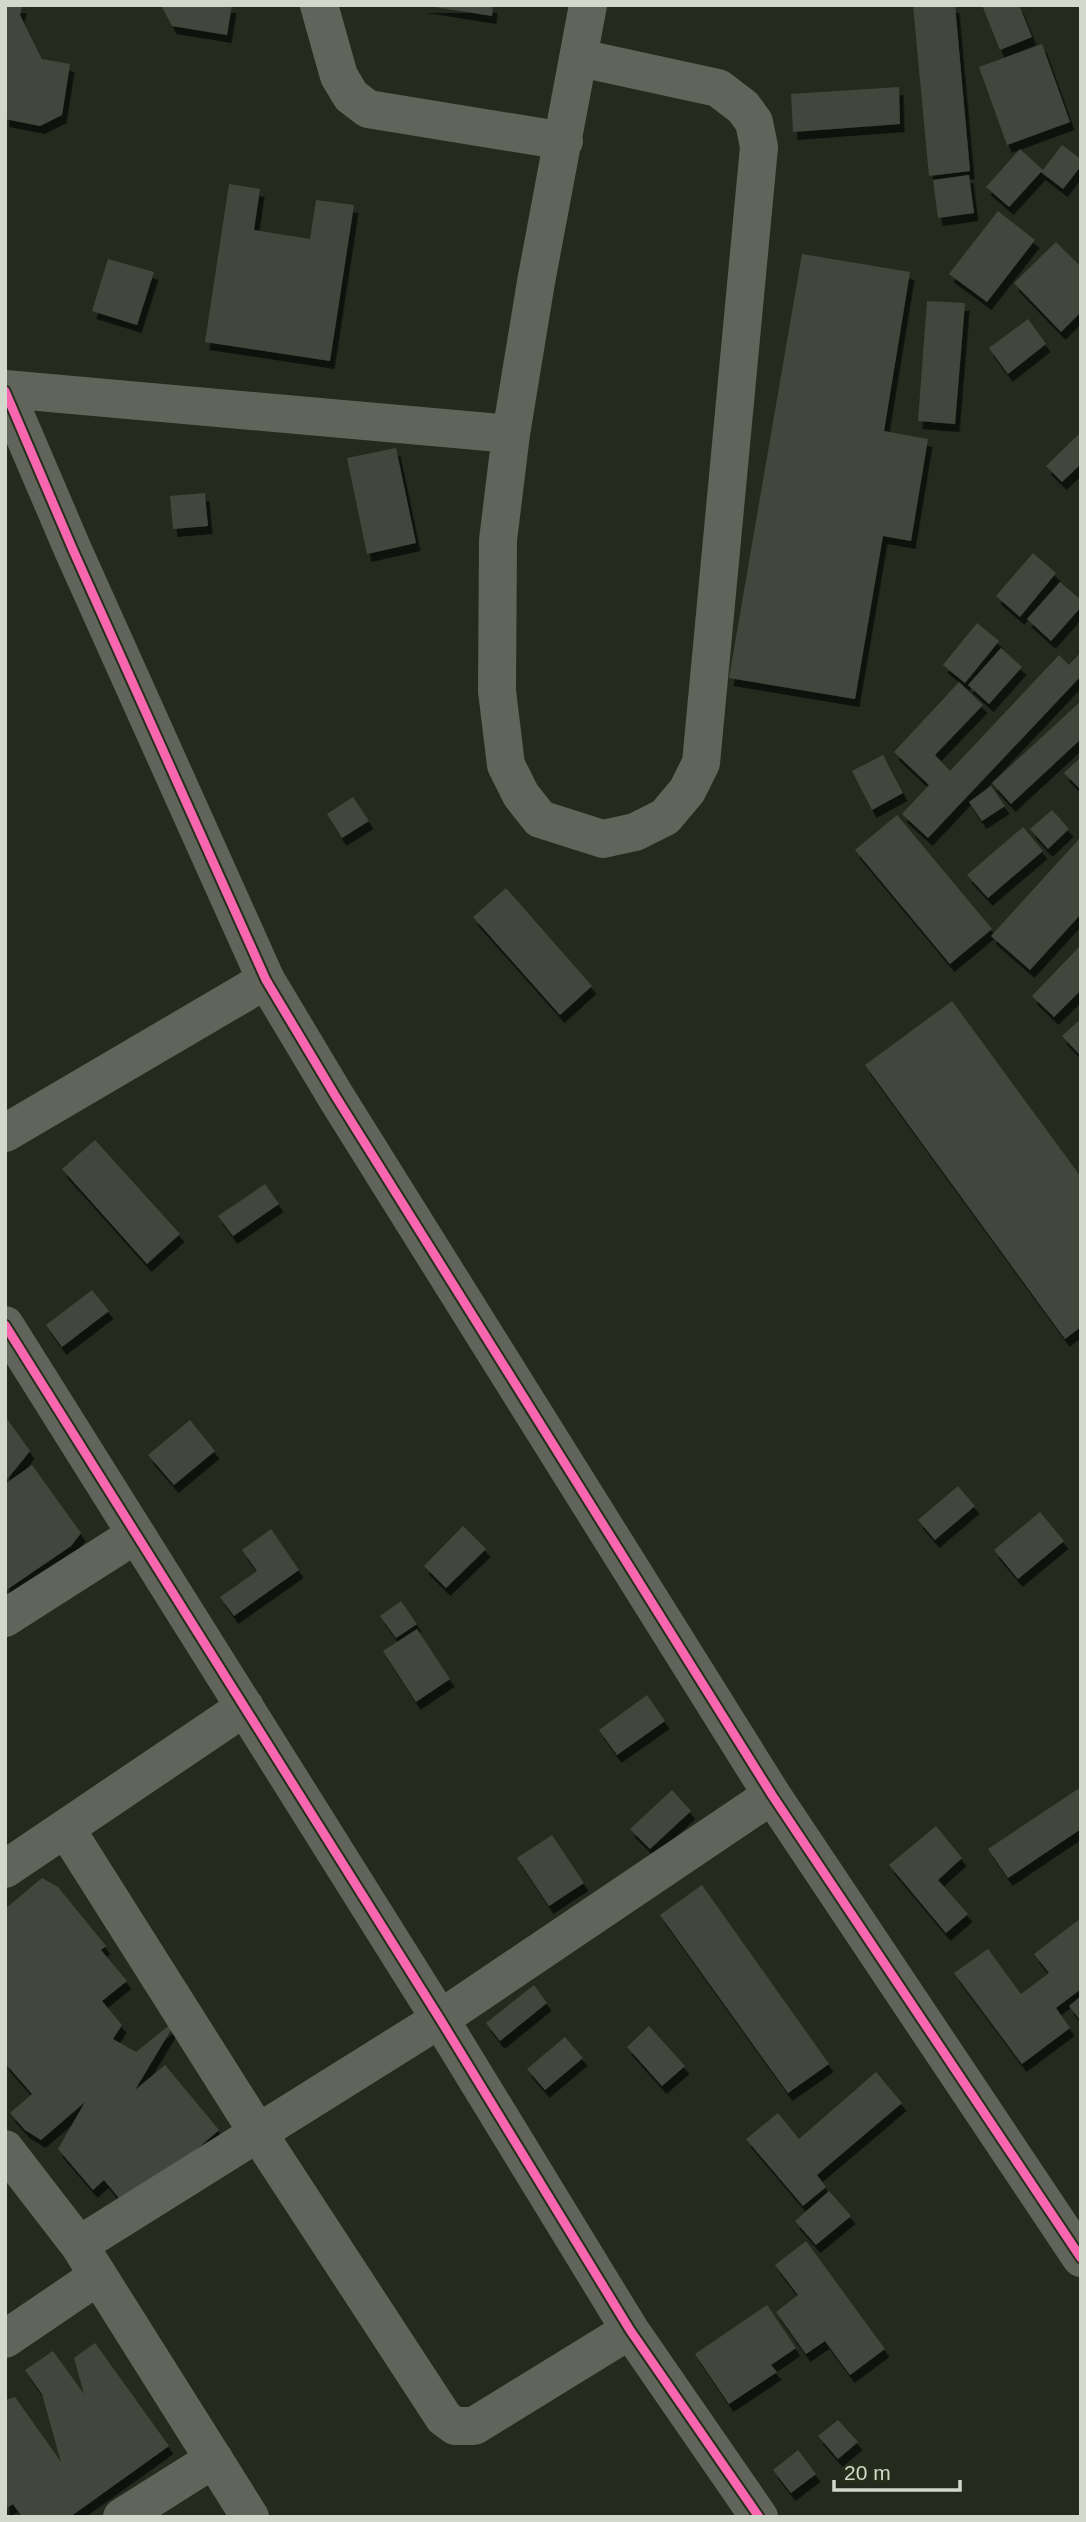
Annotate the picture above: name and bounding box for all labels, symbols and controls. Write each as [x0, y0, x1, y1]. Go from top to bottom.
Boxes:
scale bar [834, 2448, 960, 2492]
text: 20 m [844, 2461, 891, 2484]

